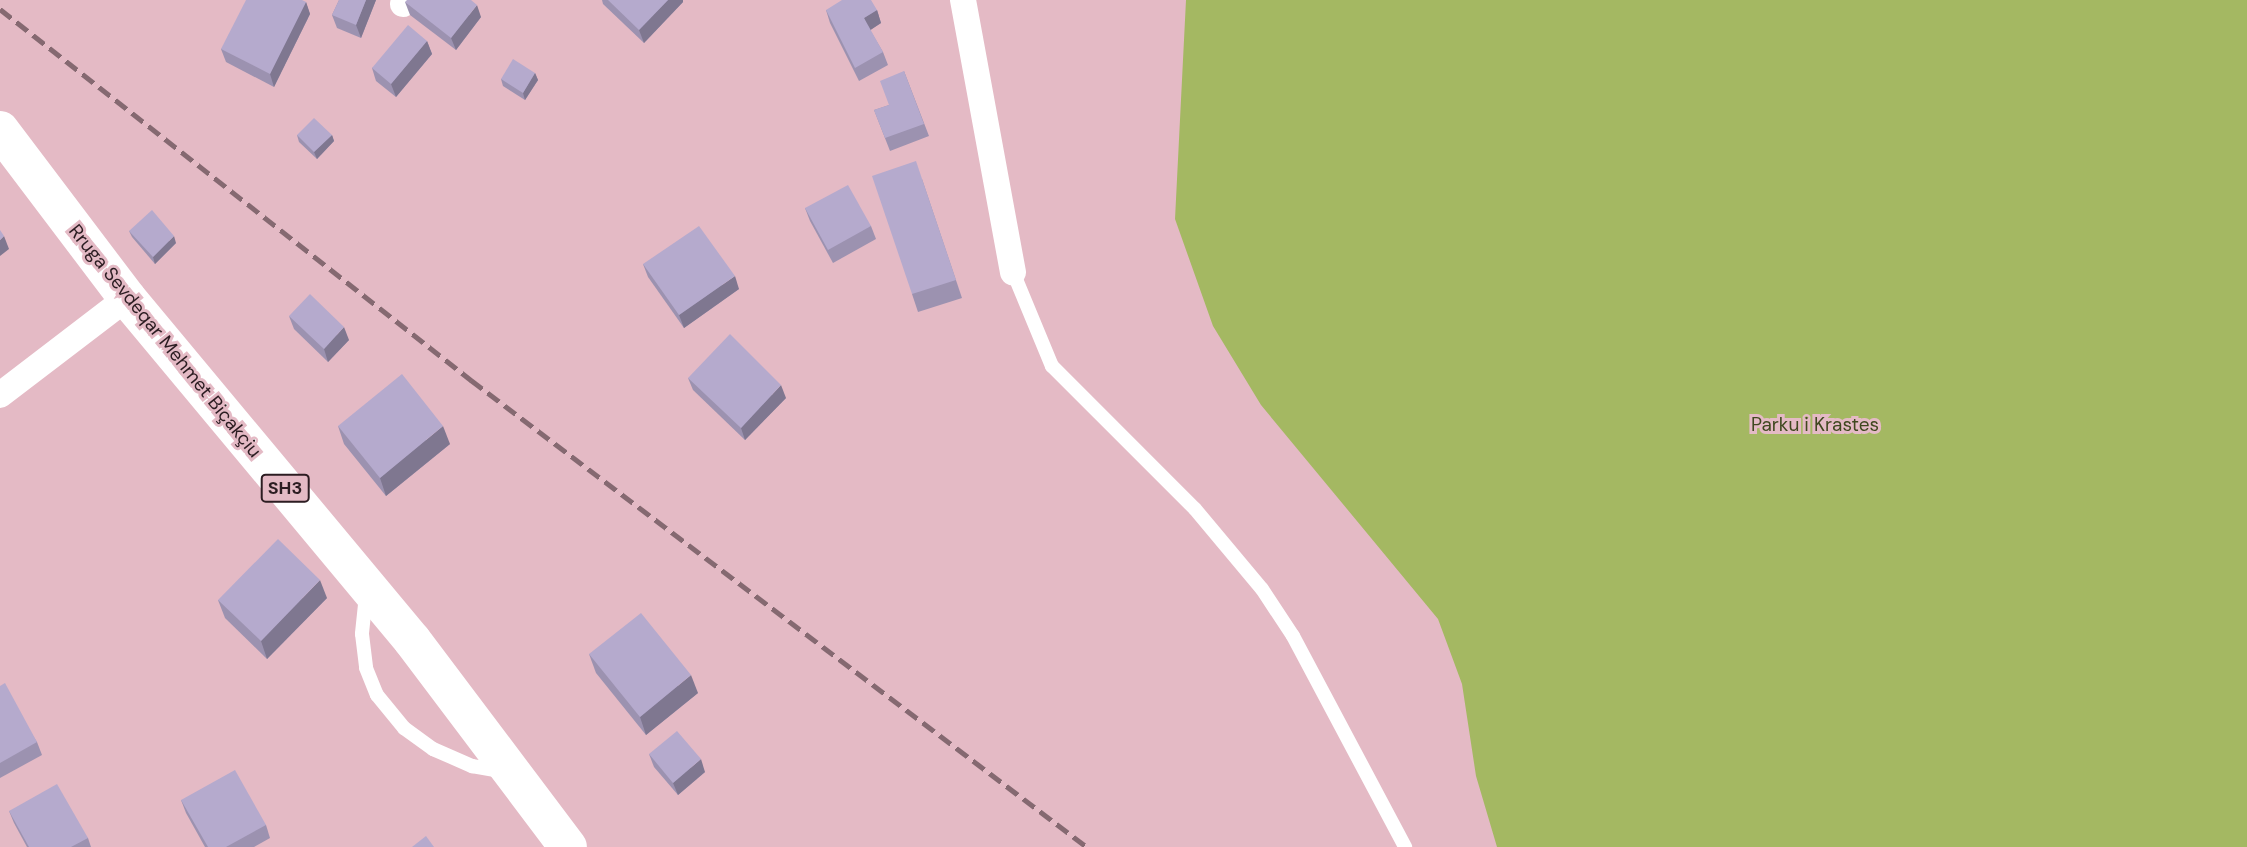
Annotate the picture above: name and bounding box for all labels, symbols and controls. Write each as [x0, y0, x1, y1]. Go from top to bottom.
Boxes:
street label: Rruga Sevdeqar Mehmet Biçakçiu [64, 220, 266, 462]
park label: Parku i Krastes [1751, 414, 1879, 436]
road number: SH3 [260, 474, 310, 502]

